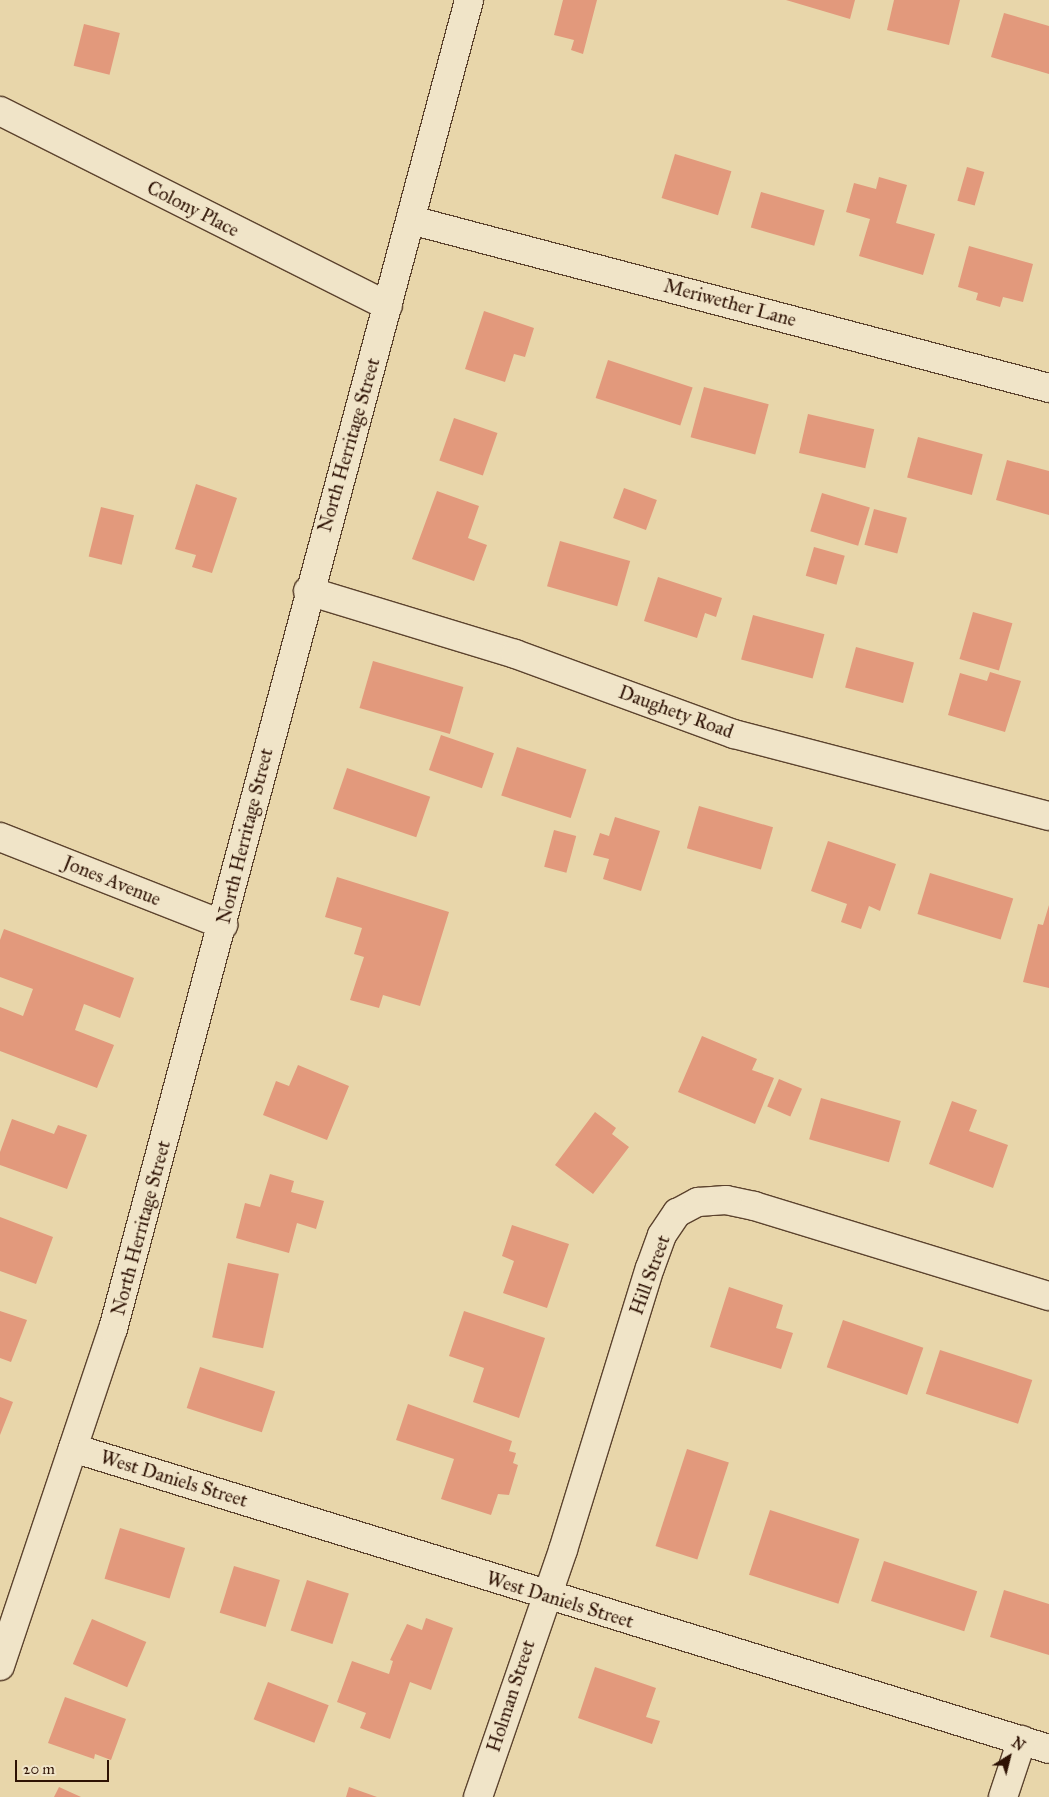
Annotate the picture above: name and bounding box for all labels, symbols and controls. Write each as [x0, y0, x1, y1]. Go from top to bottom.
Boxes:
street label: Colony Place [143, 176, 243, 242]
street label: Meriwether Lane [661, 274, 799, 332]
street label: North Herritage Street [313, 355, 385, 535]
street label: Daughety Road [615, 681, 737, 743]
street label: North Herritage Street [212, 746, 278, 926]
street label: Jones Avenue [60, 851, 164, 911]
street label: North Herritage Street [107, 1138, 175, 1318]
street label: Hill Street [625, 1232, 675, 1318]
street label: West Daniels Street [98, 1446, 250, 1512]
street label: West Daniels Street [484, 1567, 636, 1633]
street label: Holman Street [482, 1637, 540, 1755]
north arrow [984, 1732, 1034, 1782]
text: N [1008, 1734, 1028, 1755]
scale bar [18, 1750, 111, 1782]
text: 20 m [23, 1760, 55, 1778]

